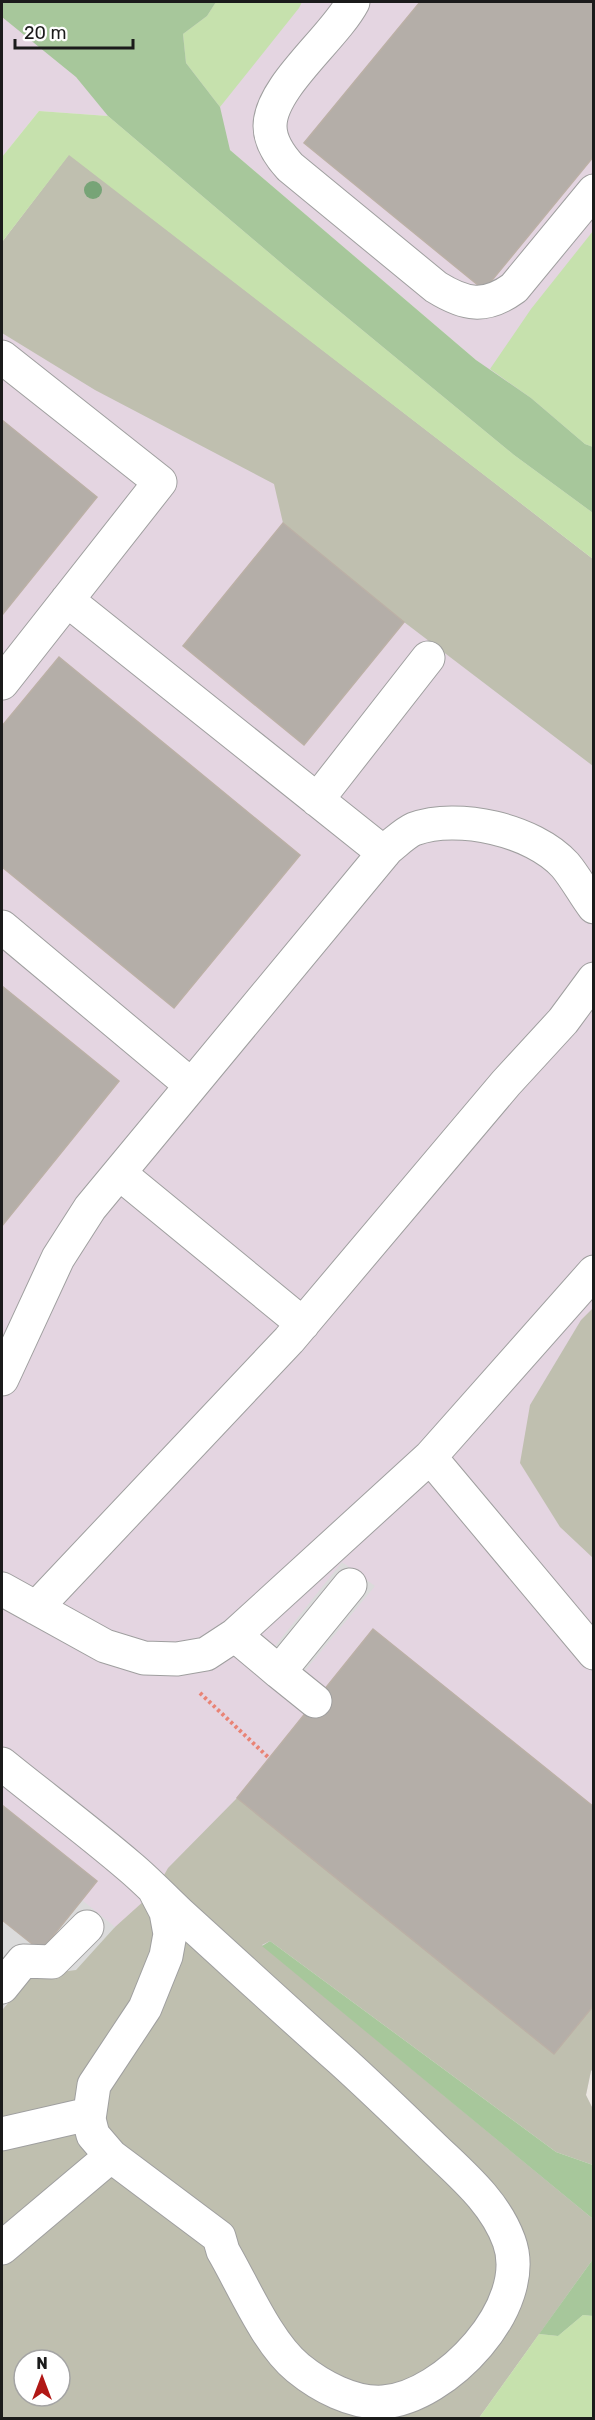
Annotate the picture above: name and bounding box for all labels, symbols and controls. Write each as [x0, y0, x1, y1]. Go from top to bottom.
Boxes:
scale bar [15, 12, 134, 50]
text: 20 m [24, 22, 66, 44]
north arrow [12, 2348, 72, 2408]
text: N [36, 2354, 48, 2373]

